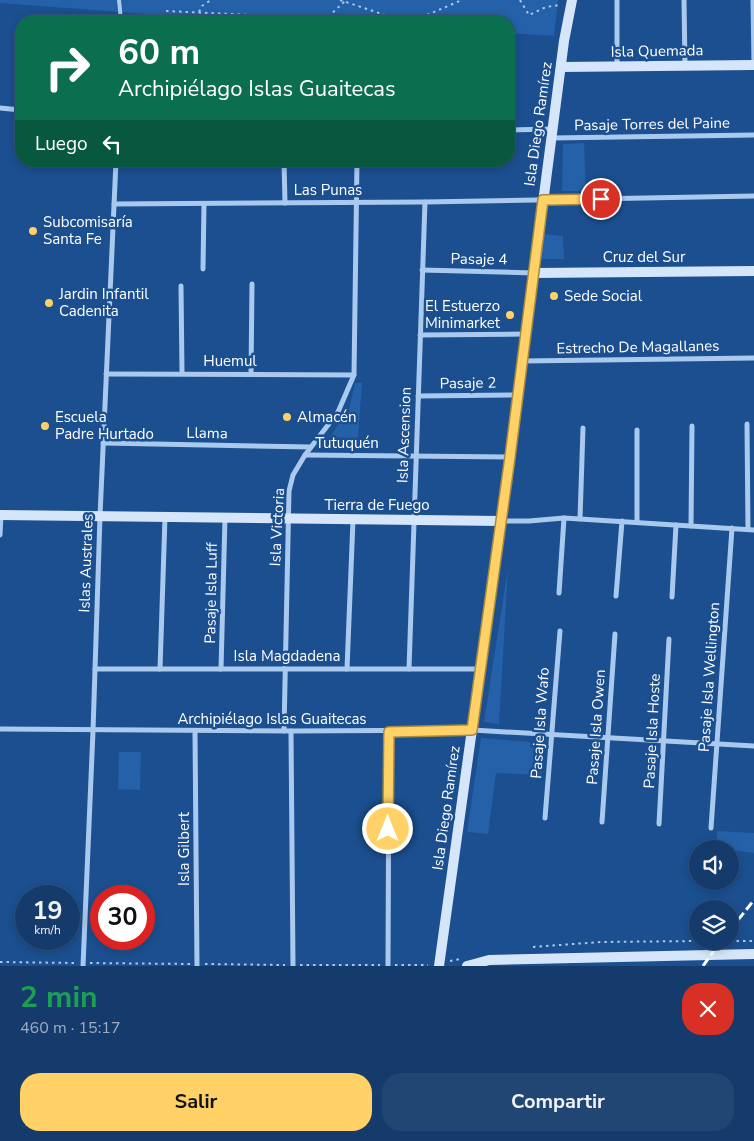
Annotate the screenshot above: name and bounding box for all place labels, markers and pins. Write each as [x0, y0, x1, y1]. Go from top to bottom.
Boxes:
pin [580, 178, 622, 220]
place label: Subcomisaría Santa Fe [43, 212, 133, 249]
marker: Subcomisaría Santa Fe [27, 225, 39, 237]
place label: Jardin Infantil Cadenita [58, 284, 149, 321]
place label: Sede Social [564, 286, 643, 306]
marker: Sede Social [548, 290, 560, 302]
place label: El Estuerzo Minimarket [425, 296, 501, 333]
marker: Jardin Infantil Cadenita [43, 297, 55, 309]
marker: El Estuerzo Minimarket [504, 309, 516, 321]
place label: Escuela Padre Hurtado [55, 407, 154, 444]
place label: Almacén [297, 407, 356, 427]
marker: Almacén [281, 411, 293, 423]
marker: Escuela Padre Hurtado [39, 420, 51, 432]

